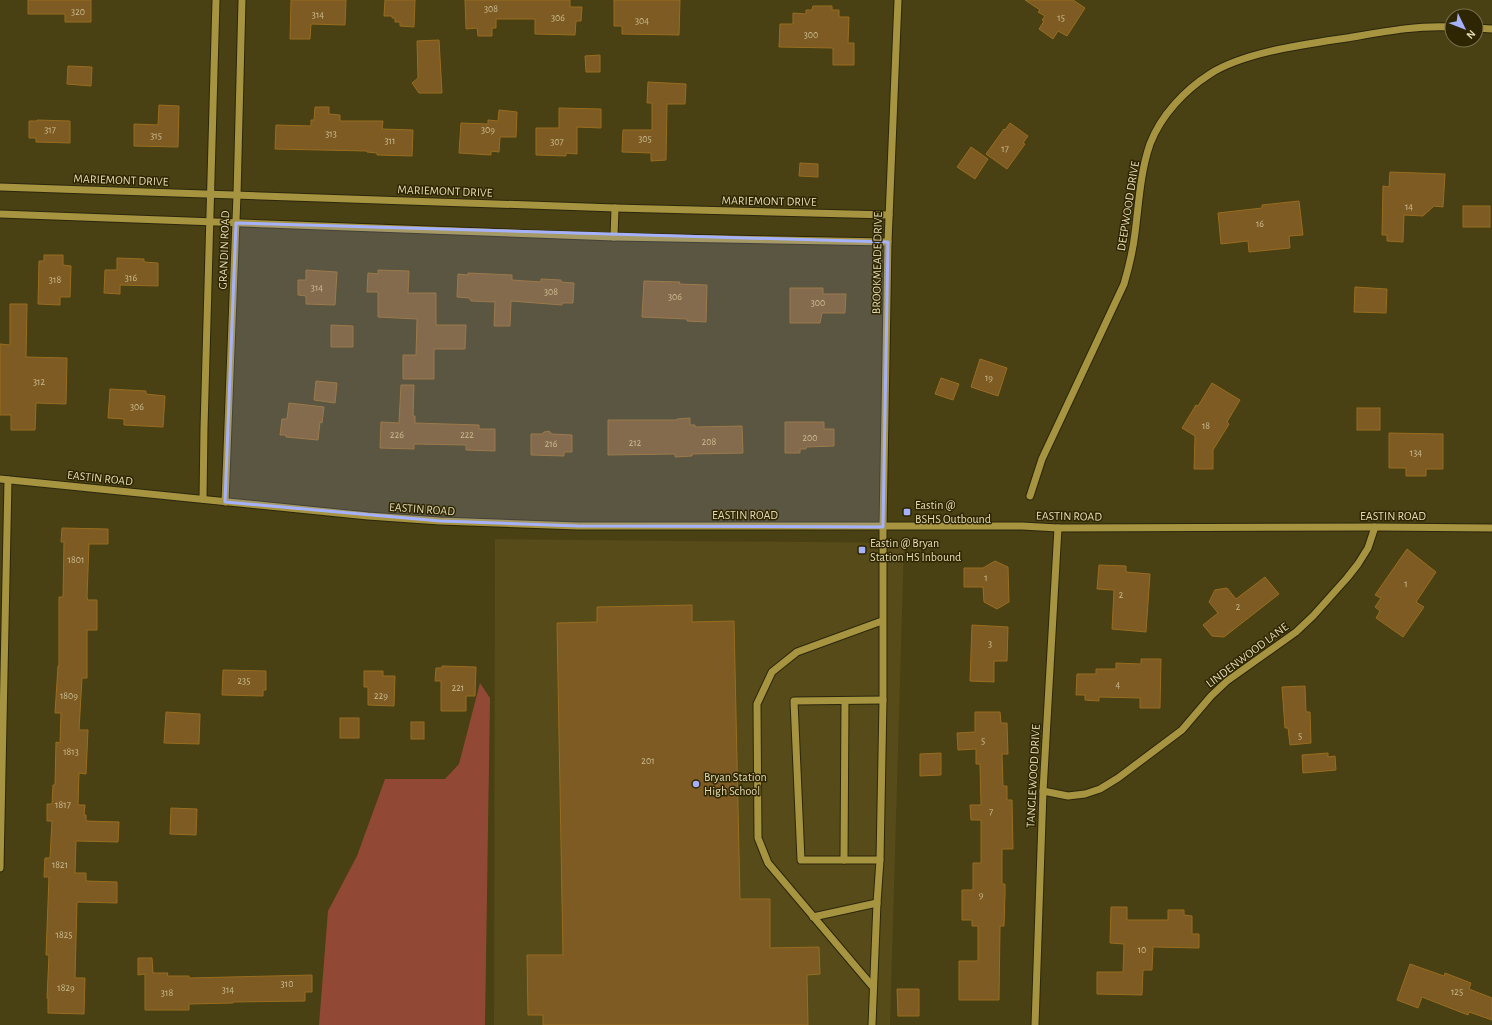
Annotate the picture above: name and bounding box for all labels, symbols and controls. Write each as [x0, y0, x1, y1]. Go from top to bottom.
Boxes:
house number: 308 [484, 4, 498, 14]
house number: 320 [71, 7, 85, 17]
north arrow [1444, 8, 1484, 48]
house number: 314 [312, 10, 324, 20]
house number: 306 [551, 13, 565, 23]
house number: 15 [1057, 13, 1065, 23]
house number: 304 [635, 16, 649, 26]
text: N [1464, 28, 1478, 41]
house number: 300 [804, 30, 818, 40]
house number: 317 [44, 125, 56, 135]
house number: 309 [481, 125, 495, 135]
house number: 313 [325, 129, 337, 139]
house number: 315 [150, 131, 162, 141]
house number: 305 [638, 134, 652, 144]
house number: 311 [385, 136, 396, 146]
house number: 307 [550, 137, 564, 147]
house number: 17 [1001, 144, 1009, 154]
street label: DEEPWOOD DRIVE [1115, 160, 1141, 252]
street label: MARIEMONT DRIVE [73, 172, 169, 188]
street label: MARIEMONT DRIVE [397, 183, 493, 199]
street label: MARIEMONT DRIVE [721, 194, 817, 208]
house number: 14 [1405, 202, 1413, 212]
street label: GRANDIN ROAD [217, 210, 231, 290]
street label: BROOKMEADE DRIVE [870, 211, 884, 314]
house number: 16 [1256, 219, 1264, 229]
house number: 316 [125, 273, 137, 283]
house number: 318 [49, 275, 61, 285]
house number: 314 [311, 283, 323, 293]
house number: 308 [544, 287, 558, 297]
house number: 306 [668, 292, 682, 302]
house number: 300 [811, 298, 825, 308]
house number: 19 [985, 373, 993, 383]
house number: 312 [33, 377, 45, 387]
house number: 306 [130, 402, 144, 412]
house number: 18 [1202, 421, 1210, 431]
house number: 226 [390, 430, 404, 440]
house number: 222 [460, 430, 474, 440]
house number: 200 [802, 433, 818, 443]
house number: 208 [702, 437, 717, 447]
house number: 212 [629, 438, 642, 448]
house number: 216 [545, 439, 558, 449]
house number: 134 [1410, 448, 1422, 458]
street label: EASTIN ROAD [66, 469, 134, 487]
place label: Eastin @ BSHS Outbound [915, 499, 991, 525]
street label: EASTIN ROAD [389, 501, 456, 517]
marker: Eastin @ BSHS Outbound [902, 507, 912, 517]
street label: EASTIN ROAD [712, 509, 778, 521]
street label: EASTIN ROAD [1036, 509, 1102, 523]
street label: EASTIN ROAD [1360, 510, 1426, 522]
place label: Eastin @ Bryan Station HS Inbound [870, 537, 961, 563]
marker: Eastin @ Bryan Station HS Inbound [857, 545, 867, 555]
house number: 1801 [68, 555, 84, 565]
house number: 1 [984, 573, 988, 583]
house number: 1 [1404, 579, 1408, 589]
house number: 2 [1119, 590, 1124, 600]
house number: 2 [1236, 602, 1241, 612]
street label: LINDENWOOD LANE [1204, 620, 1290, 690]
house number: 3 [988, 639, 992, 649]
house number: 235 [238, 676, 250, 686]
house number: 4 [1116, 680, 1121, 690]
house number: 221 [452, 683, 464, 693]
house number: 1809 [60, 691, 78, 701]
house number: 229 [374, 691, 388, 701]
street label: TANGLEWOOD DRIVE [1024, 724, 1042, 828]
house number: 5 [1298, 731, 1302, 741]
house number: 5 [981, 736, 985, 746]
house number: 1813 [63, 747, 79, 757]
house number: 201 [641, 756, 655, 766]
place label: Bryan Station High School [704, 771, 767, 797]
marker: Bryan Station High School [691, 779, 701, 789]
house number: 1817 [55, 800, 71, 810]
house number: 7 [989, 807, 993, 817]
house number: 1821 [52, 860, 68, 870]
house number: 9 [979, 890, 984, 900]
house number: 1825 [56, 930, 72, 940]
house number: 10 [1138, 945, 1146, 955]
house number: 310 [281, 979, 293, 989]
house number: 1829 [57, 983, 75, 993]
house number: 314 [222, 985, 234, 995]
house number: 125 [1451, 987, 1463, 997]
house number: 318 [161, 988, 173, 998]

